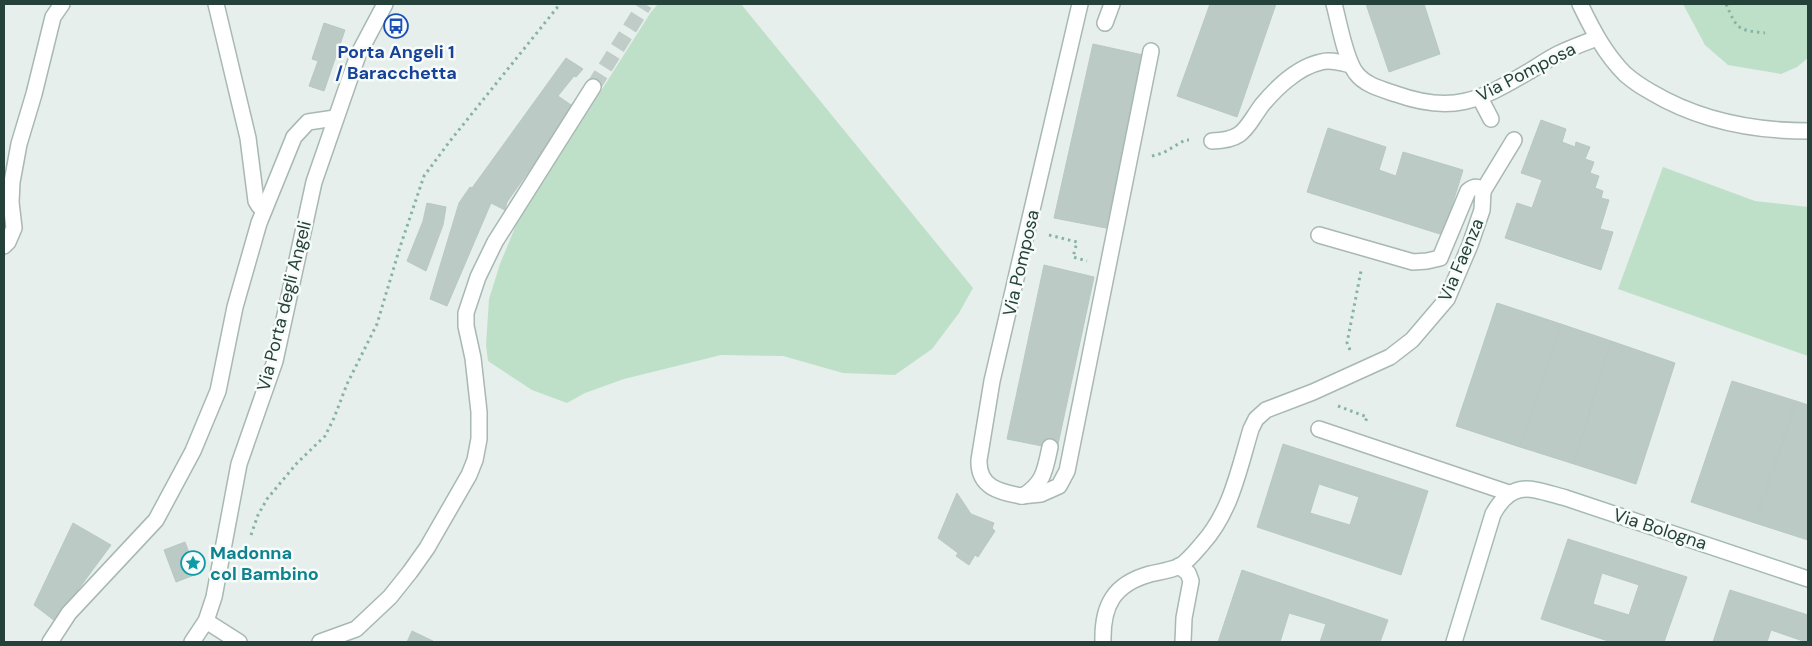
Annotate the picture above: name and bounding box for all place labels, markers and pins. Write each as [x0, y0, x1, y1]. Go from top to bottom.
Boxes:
bus stop icon: Porta Angeli 1 / Baracchetta [383, 13, 409, 39]
place label: Porta Angeli 1 / Baracchetta [335, 40, 457, 85]
place label: Madonna col Bambino [210, 541, 319, 586]
place icon: Madonna col Bambino [180, 550, 206, 576]

